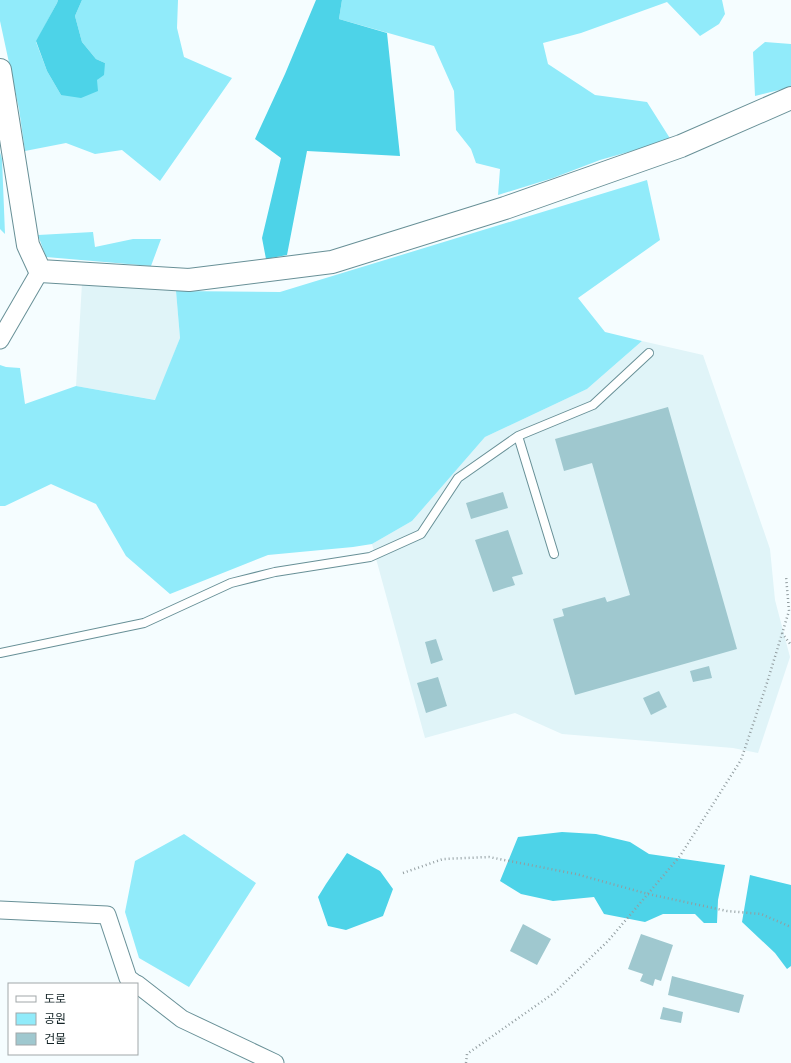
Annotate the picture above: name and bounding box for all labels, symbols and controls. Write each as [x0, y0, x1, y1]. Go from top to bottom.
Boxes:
legend [8, 983, 138, 1055]
text: 도로 [44, 993, 66, 1005]
text: 공원 [44, 1013, 66, 1025]
text: 건물 [44, 1033, 66, 1045]

